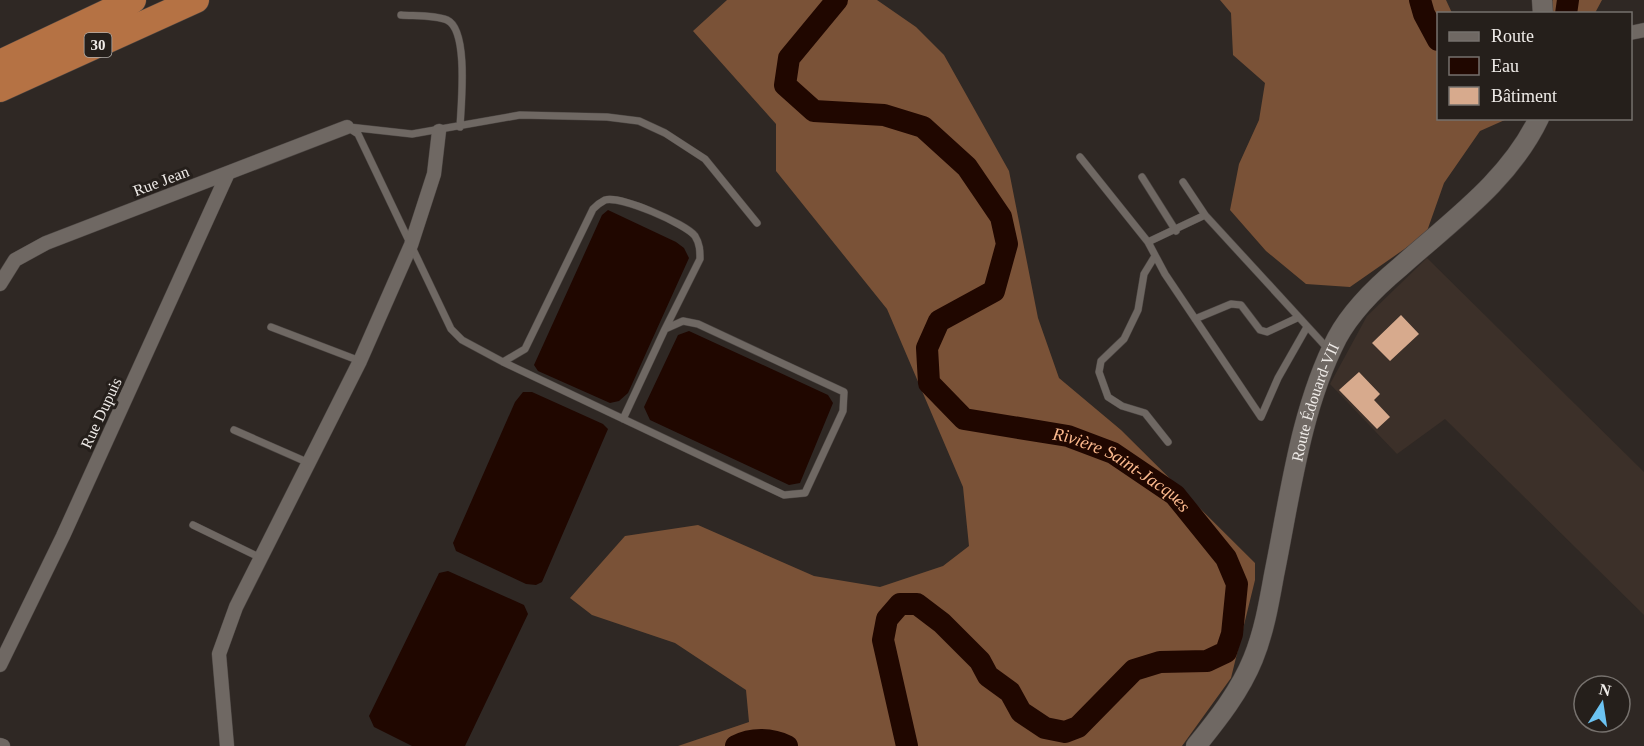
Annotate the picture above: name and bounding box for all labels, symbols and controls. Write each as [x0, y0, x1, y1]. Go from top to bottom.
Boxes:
legend [1437, 12, 1632, 120]
text: Route [1491, 26, 1534, 46]
road number: 30 [84, 33, 112, 57]
text: Eau [1491, 56, 1519, 76]
text: Bâtiment [1491, 86, 1557, 106]
street label: Rue Jean [131, 163, 191, 199]
street label: Route Édouard-VII [1288, 340, 1342, 463]
street label: Rue Dupuis [77, 375, 126, 451]
water label: Rivière Saint-Jacques [1050, 424, 1195, 516]
north arrow [1572, 674, 1632, 734]
text: N [1598, 680, 1613, 699]

